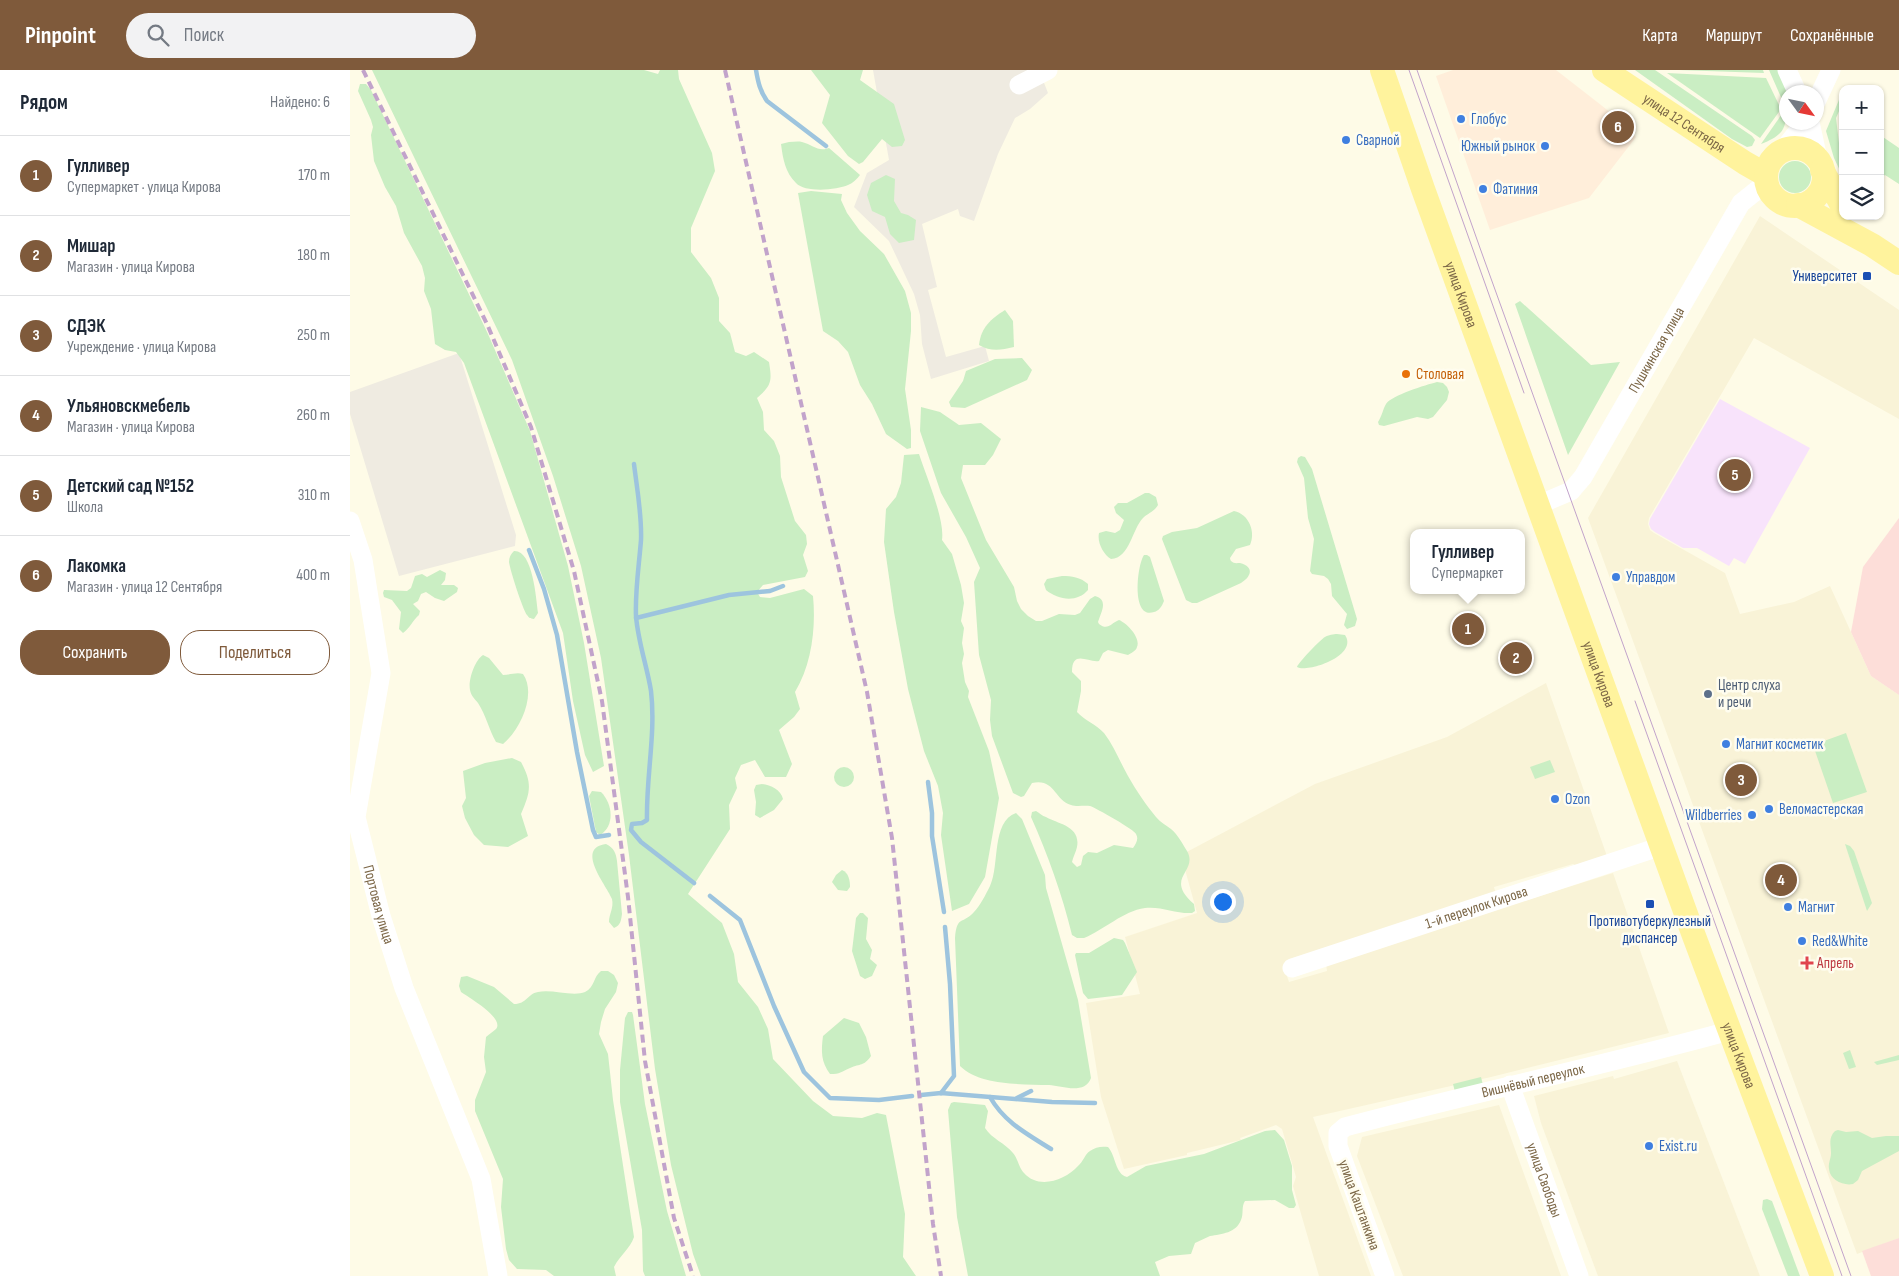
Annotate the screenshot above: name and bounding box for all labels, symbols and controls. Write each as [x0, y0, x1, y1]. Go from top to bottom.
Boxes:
search box [126, 13, 476, 58]
text: Pinpoint [25, 21, 96, 50]
icon: search [144, 21, 172, 49]
text: Поиск [184, 24, 224, 47]
text: Карта [1642, 25, 1678, 46]
text: Маршрут [1706, 25, 1762, 46]
text: Сохранённые [1790, 25, 1874, 46]
north arrow [1779, 85, 1824, 130]
map controls [1839, 85, 1884, 220]
button: + [1839, 85, 1884, 130]
street label: улица 12 Сентября [1639, 89, 1729, 157]
text: Рядом [20, 90, 68, 115]
text: Найдено: 6 [270, 93, 330, 112]
pin: 6 [1602, 108, 1634, 146]
place label: Глобус [1471, 110, 1507, 129]
marker: Глобус [1455, 113, 1467, 125]
button: − [1839, 130, 1884, 175]
place label: Сварной [1356, 131, 1400, 150]
marker: Сварной [1340, 134, 1352, 146]
place label: Южный рынок [1461, 137, 1535, 156]
marker: Южный рынок [1539, 140, 1551, 152]
text: Гулливер [67, 155, 130, 178]
text: 1 [33, 166, 39, 185]
text: 170 m [298, 166, 330, 185]
button: layers [1839, 175, 1884, 220]
text: Супермаркет · улица Кирова [67, 178, 221, 197]
place label: Фатиния [1493, 180, 1538, 199]
marker: Фатиния [1477, 183, 1489, 195]
text: Мишар [67, 235, 115, 258]
text: 2 [32, 246, 40, 265]
text: 180 m [297, 246, 330, 265]
text: Магазин · улица Кирова [67, 258, 195, 277]
street label: улица Кирова [1441, 259, 1482, 330]
place label: Университет [1793, 267, 1857, 286]
marker: Университет [1861, 270, 1873, 282]
street label: Пушкинская улица [1624, 303, 1689, 396]
text: СДЭК [67, 315, 105, 338]
text: 3 [32, 326, 40, 345]
text: 250 m [297, 326, 330, 345]
text: Учреждение · улица Кирова [67, 338, 216, 357]
place label: Столовая [1416, 365, 1464, 384]
marker: Столовая [1400, 368, 1412, 380]
text: Ульяновскмебель [67, 395, 190, 418]
text: 4 [32, 406, 40, 425]
text: 260 m [296, 406, 330, 425]
text: Магазин · улица Кирова [67, 418, 195, 437]
pin: 5 [1719, 456, 1751, 494]
text: Детский сад №152 [67, 475, 194, 498]
text: 5 [32, 486, 40, 505]
text: 310 m [298, 486, 330, 505]
text: Школа [67, 498, 103, 517]
popup [1410, 529, 1525, 594]
text: Гулливер [1432, 541, 1494, 564]
text: Лакомка [67, 555, 126, 578]
text: Супермаркет [1432, 564, 1503, 583]
text: 6 [32, 566, 40, 585]
text: 400 m [296, 566, 330, 585]
place label: Управдом [1626, 568, 1675, 587]
marker: Управдом [1610, 571, 1622, 583]
text: Магазин · улица 12 Сентября [67, 578, 222, 597]
pin: 1 [1452, 610, 1484, 648]
button: Сохранить [20, 630, 170, 675]
button: Поделиться [180, 630, 330, 675]
street label: улица Кирова [1578, 638, 1620, 710]
pin: 2 [1500, 639, 1532, 677]
place label: Центр слуха и речи [1718, 676, 1781, 712]
marker: Центр слуха и речи [1702, 688, 1714, 700]
place label: Магнит косметик [1736, 735, 1824, 754]
marker: Магнит косметик [1720, 738, 1732, 750]
pin: 3 [1725, 761, 1757, 799]
place label: Ozon [1565, 790, 1590, 809]
marker: Ozon [1549, 793, 1561, 805]
place label: Веломастерская [1779, 800, 1864, 819]
marker: Веломастерская [1763, 803, 1775, 815]
place label: Wildberries [1685, 806, 1742, 825]
marker: Wildberries [1746, 809, 1758, 821]
pin: 4 [1765, 861, 1797, 899]
street label: Портовая улица [359, 863, 399, 946]
street label: 1-й переулок Кирова [1423, 881, 1530, 933]
your location [1210, 889, 1236, 915]
marker: Противотуберкулезный диспансер [1644, 898, 1656, 910]
place label: Магнит [1798, 898, 1835, 917]
marker: Магнит [1782, 901, 1794, 913]
place label: Противотуберкулезный диспансер [1589, 912, 1711, 948]
place label: Red&White [1812, 932, 1868, 951]
marker: Red&White [1796, 935, 1808, 947]
place label: Апрель [1816, 954, 1854, 973]
marker: Апрель [1801, 957, 1813, 969]
street label: улица Кирова [1718, 1020, 1760, 1091]
street label: Вишнёвый переулок [1480, 1059, 1586, 1102]
place label: Exist.ru [1659, 1137, 1697, 1156]
street label: улица Свободы [1522, 1140, 1566, 1220]
marker: Exist.ru [1643, 1140, 1655, 1152]
street label: улица Каштанкина [1334, 1157, 1384, 1253]

